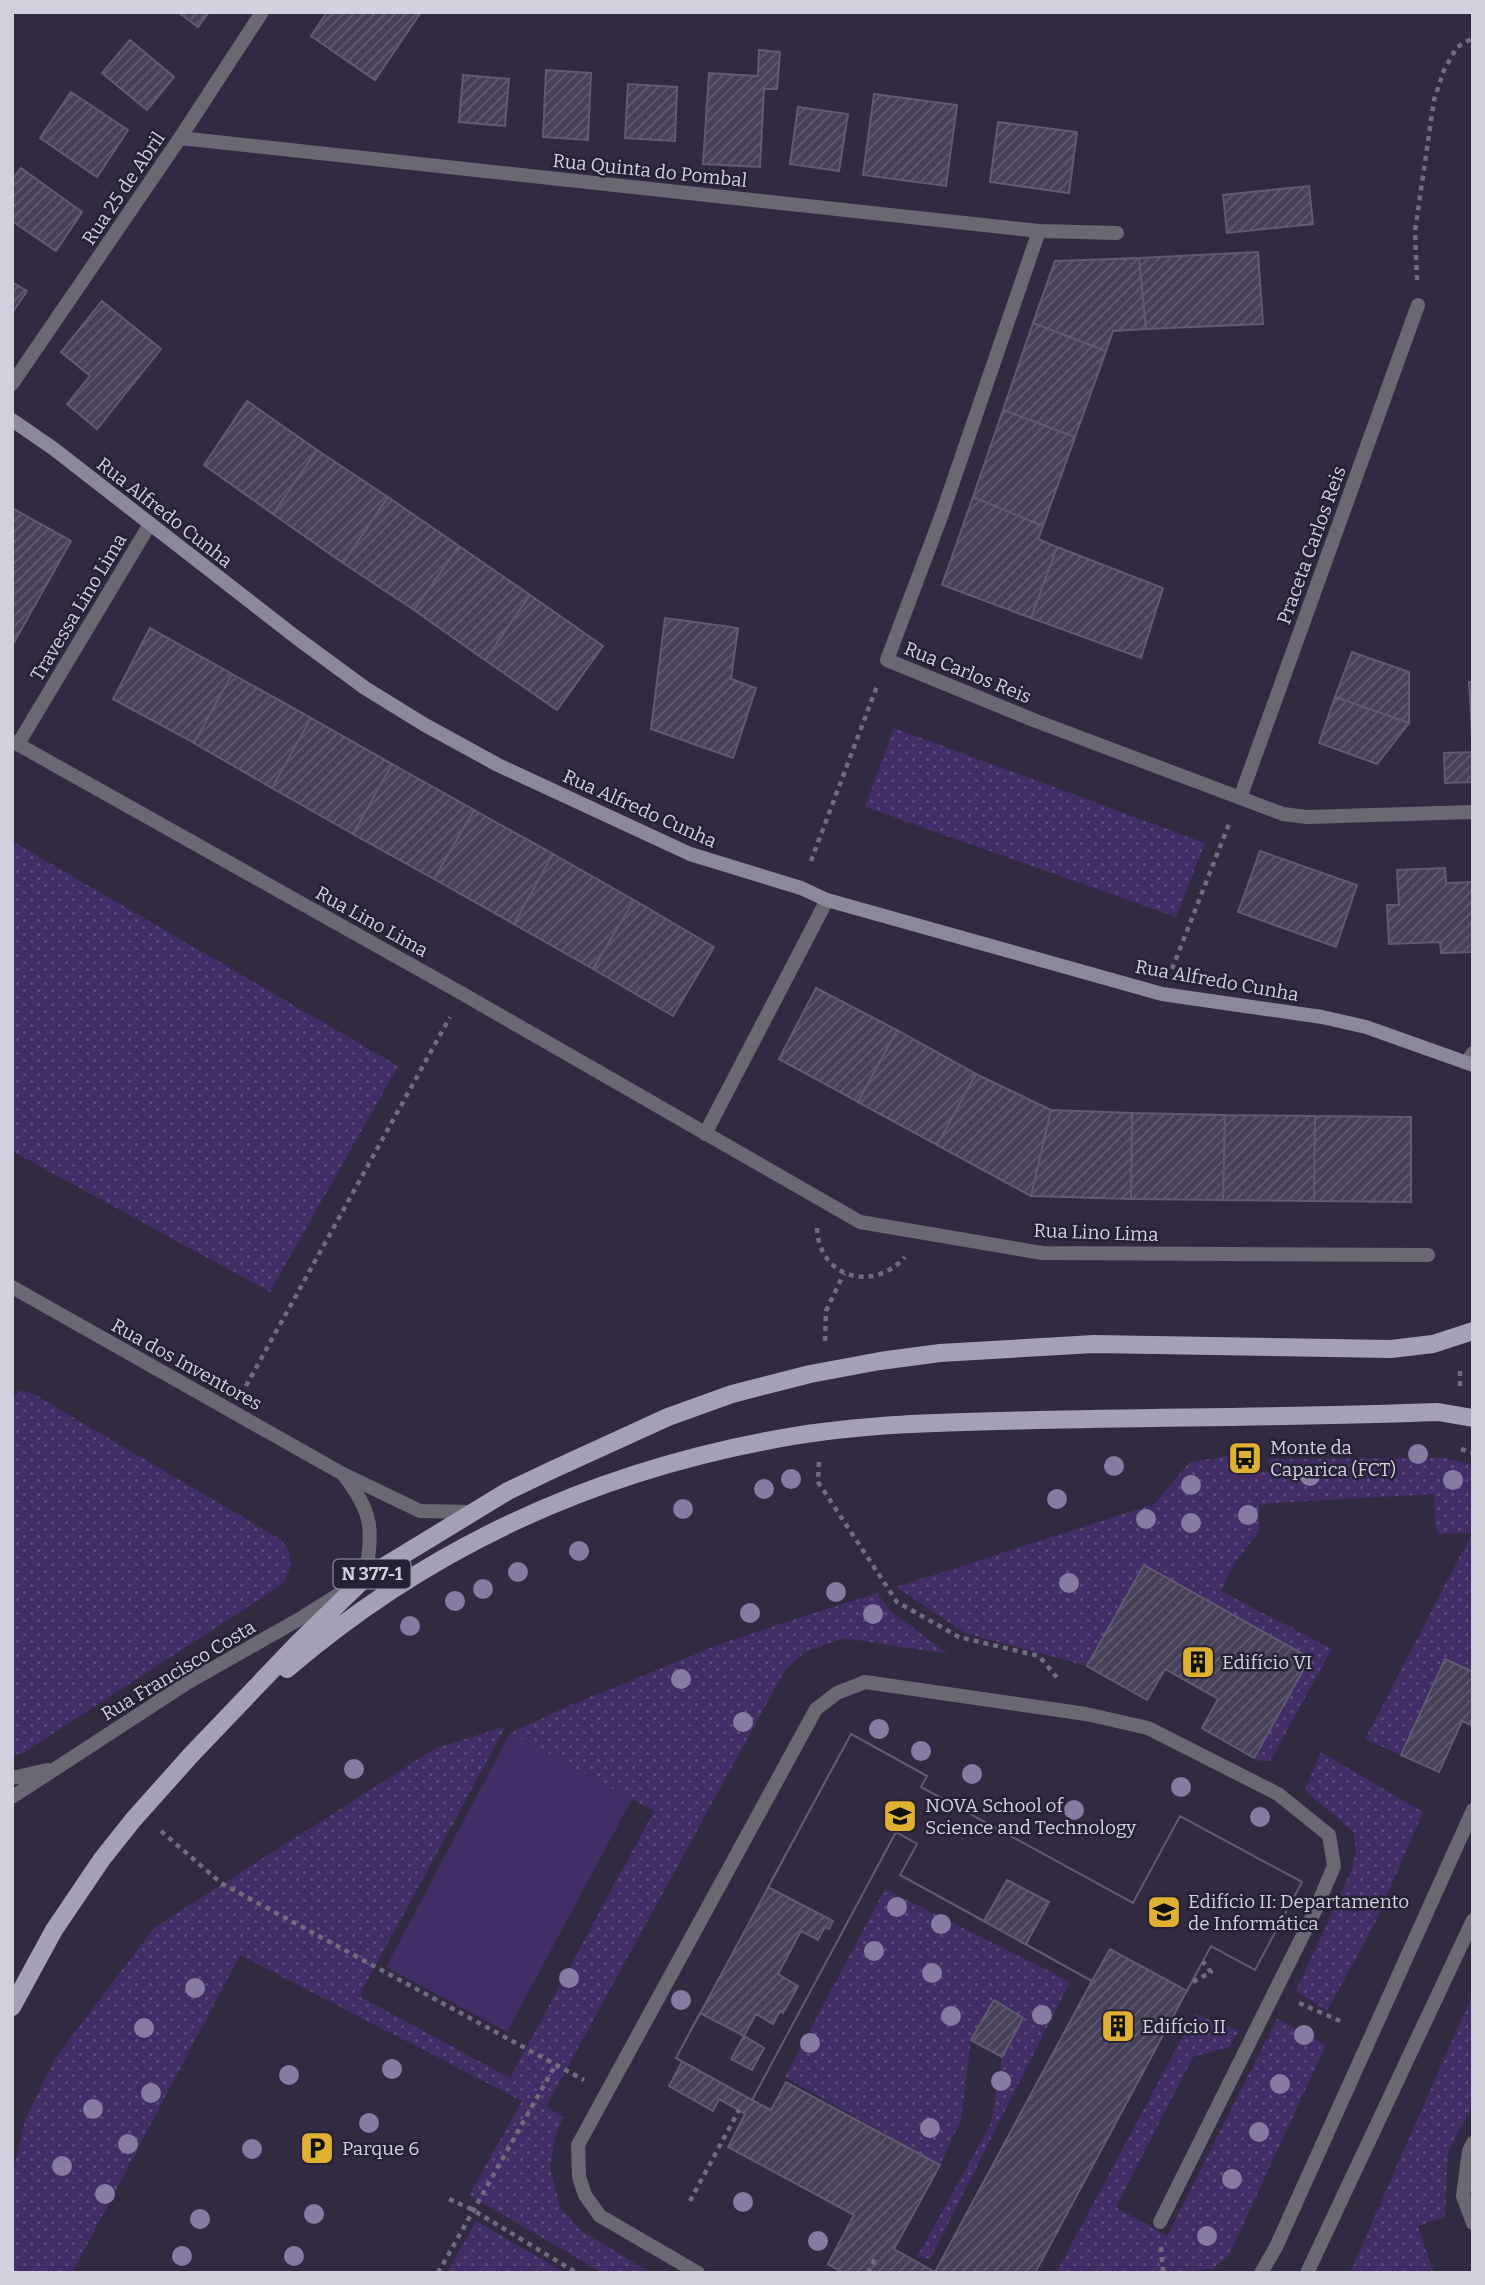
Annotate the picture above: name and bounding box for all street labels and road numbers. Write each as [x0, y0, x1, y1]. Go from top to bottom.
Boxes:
street label: Rua 25 de Abril [77, 127, 170, 249]
street label: Rua Quinta do Pombal [552, 149, 748, 192]
street label: Rua Alfredo Cunha [92, 452, 238, 573]
street label: Praceta Carlos Reis [1272, 463, 1351, 627]
street label: Travessa Lino Lima [25, 529, 132, 685]
street label: Rua Carlos Reis [901, 637, 1035, 708]
street label: Rua Alfredo Cunha [559, 764, 721, 853]
street label: Rua Lino Lima [311, 881, 433, 962]
street label: Rua Alfredo Cunha [1133, 955, 1301, 1006]
street label: Rua Lino Lima [1033, 1219, 1160, 1246]
street label: Rua dos Inventores [107, 1314, 266, 1415]
road number: N 377-1 [334, 1560, 410, 1588]
street label: Rua Francisco Costa [97, 1615, 260, 1726]

